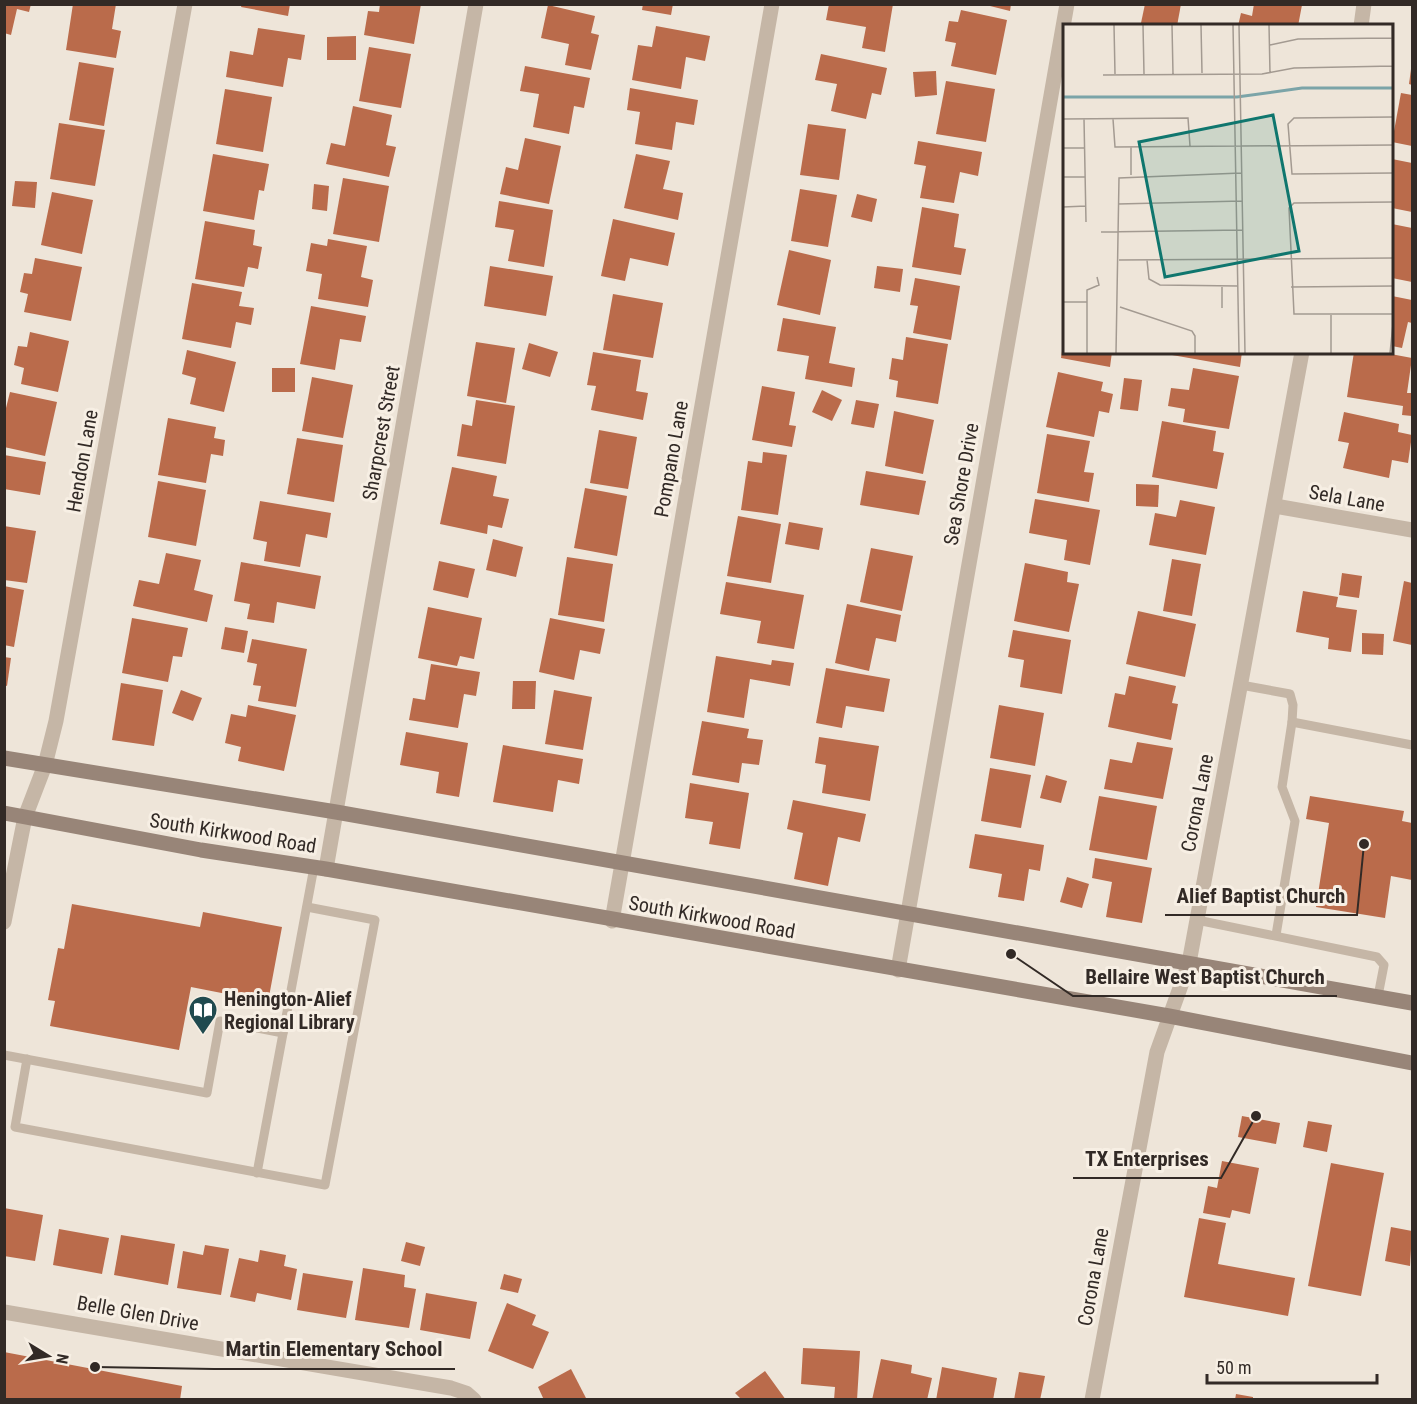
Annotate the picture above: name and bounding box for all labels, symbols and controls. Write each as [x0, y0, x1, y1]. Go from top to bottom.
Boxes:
inset map [1063, 24, 1393, 354]
street label: Sharpcrest Street [357, 364, 405, 502]
street label: Pompano Lane [649, 399, 693, 519]
street label: Hendon Lane [61, 408, 103, 514]
street label: Sea Shore Drive [938, 421, 984, 547]
street label: Sela Lane [1307, 480, 1387, 516]
street label: Corona Lane [1176, 752, 1218, 854]
street label: South Kirkwood Road [148, 808, 318, 858]
callout: Alief Baptist Church [1165, 876, 1357, 915]
text: Alief Baptist Church [1177, 884, 1345, 908]
street label: South Kirkwood Road [627, 891, 797, 943]
callout: Bellaire West Baptist Church [1073, 957, 1337, 996]
text: Bellaire West Baptist Church [1085, 965, 1325, 989]
place label: Henington-Alief Regional Library [224, 987, 355, 1034]
library icon: Henington-Alief Regional Library [187, 994, 219, 1036]
callout: TX Enterprises [1073, 1139, 1221, 1178]
text: TX Enterprises [1085, 1147, 1209, 1171]
street label: Corona Lane [1073, 1226, 1113, 1328]
street label: Belle Glen Drive [75, 1290, 201, 1336]
north arrow [18, 1326, 78, 1386]
callout: Martin Elementary School [214, 1330, 455, 1369]
text: Martin Elementary School [226, 1337, 442, 1361]
scale bar [1207, 1347, 1376, 1385]
text: N [52, 1352, 72, 1365]
text: 50 m [1216, 1357, 1251, 1378]

